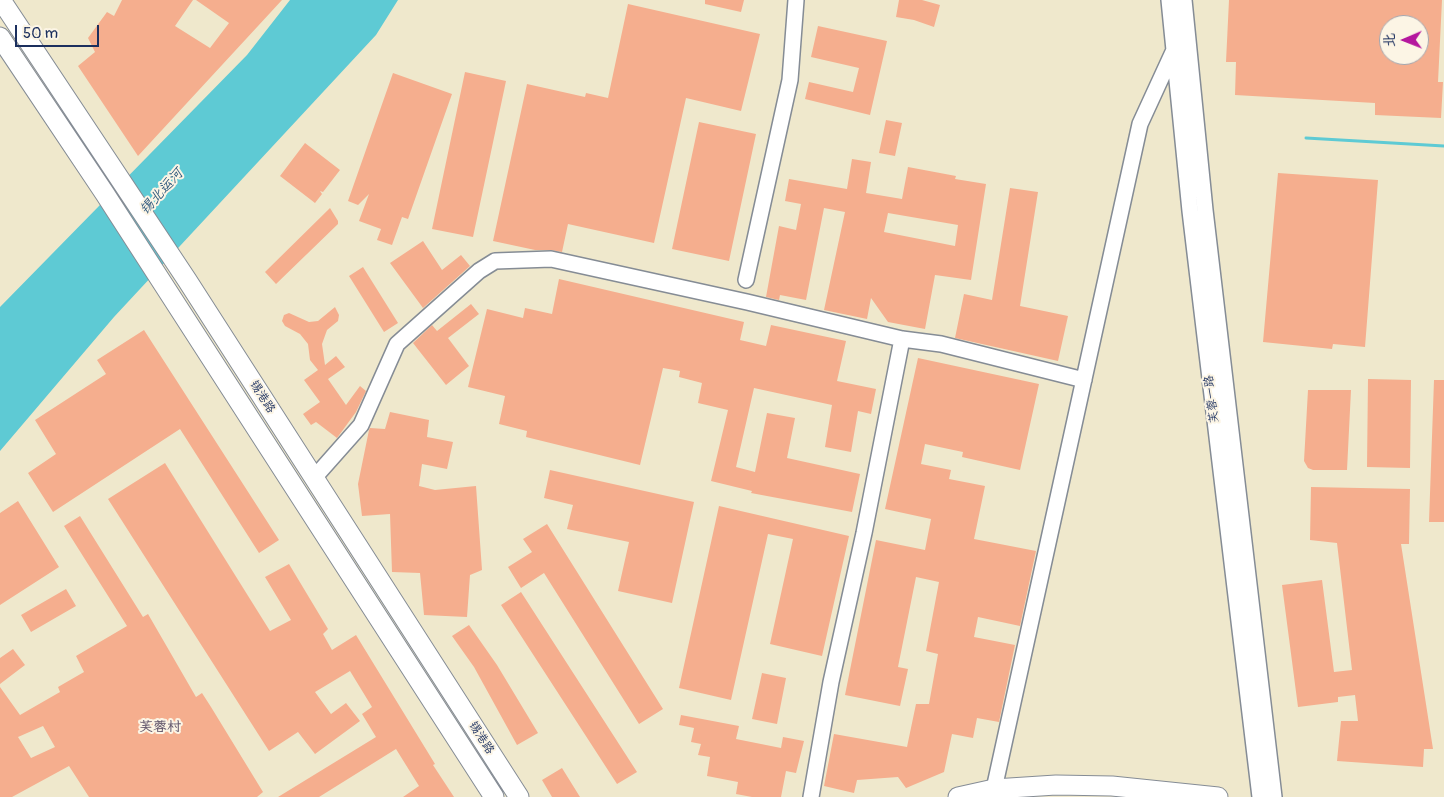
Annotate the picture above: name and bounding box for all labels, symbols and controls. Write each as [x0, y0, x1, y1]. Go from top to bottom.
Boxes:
scale bar [18, 15, 101, 47]
north arrow [1379, 15, 1429, 65]
text: 50 m [23, 24, 58, 43]
text: 北 [1381, 33, 1398, 47]
water label: 锡北运河 [137, 166, 187, 218]
street label: 芙蓉一路 [1202, 374, 1222, 424]
street label: 锡港路 [246, 378, 278, 416]
district label: 芙蓉村 [139, 719, 181, 735]
street label: 锡港路 [465, 719, 497, 757]

